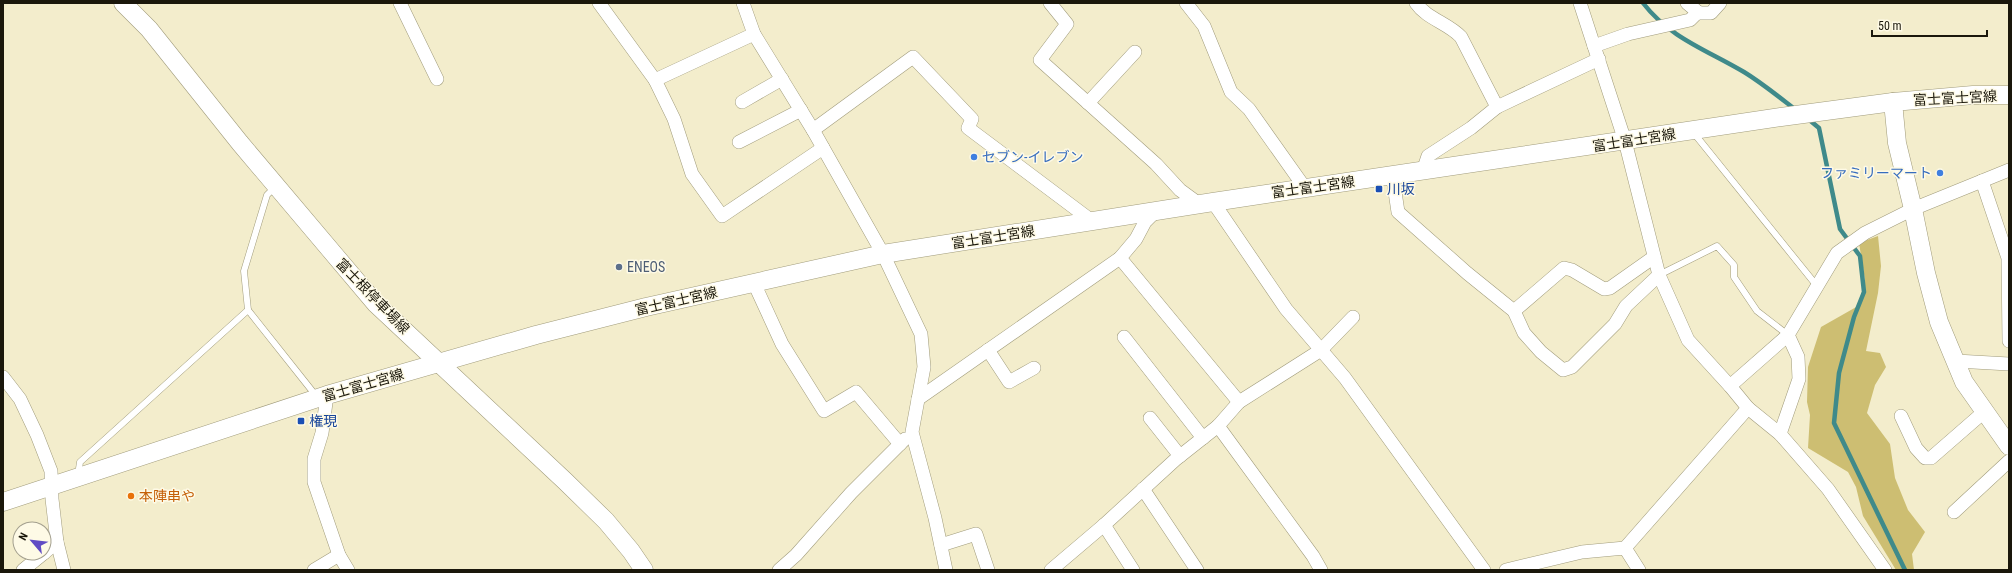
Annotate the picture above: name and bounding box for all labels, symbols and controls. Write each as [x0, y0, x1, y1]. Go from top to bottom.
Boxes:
scale bar [1872, 12, 1987, 38]
text: 50 m [1878, 19, 1902, 33]
street label: 富士富士宮線 [1913, 88, 1997, 108]
street label: 富士富士宮線 [1591, 126, 1677, 154]
place label: セブン-イレブン [982, 149, 1083, 165]
marker: セブン-イレブン [969, 152, 979, 162]
place label: ファミリーマート [1820, 165, 1932, 181]
marker: ファミリーマート [1935, 168, 1945, 178]
street label: 富士富士宮線 [1270, 173, 1356, 201]
place label: 川坂 [1387, 181, 1415, 197]
marker: 川坂 [1374, 184, 1384, 194]
street label: 富士富士宮線 [950, 223, 1036, 251]
street label: 富士根停車場線 [333, 255, 413, 337]
place label: ENEOS [627, 259, 665, 275]
marker: ENEOS [614, 262, 624, 272]
street label: 富士富士宮線 [633, 284, 719, 318]
street label: 富士富士宮線 [320, 366, 406, 404]
place label: 権現 [309, 413, 337, 429]
marker: 権現 [296, 416, 306, 426]
place label: 本陣串や [139, 488, 195, 504]
marker: 本陣串や [126, 491, 136, 501]
north arrow [12, 521, 52, 561]
text: N [16, 530, 31, 543]

